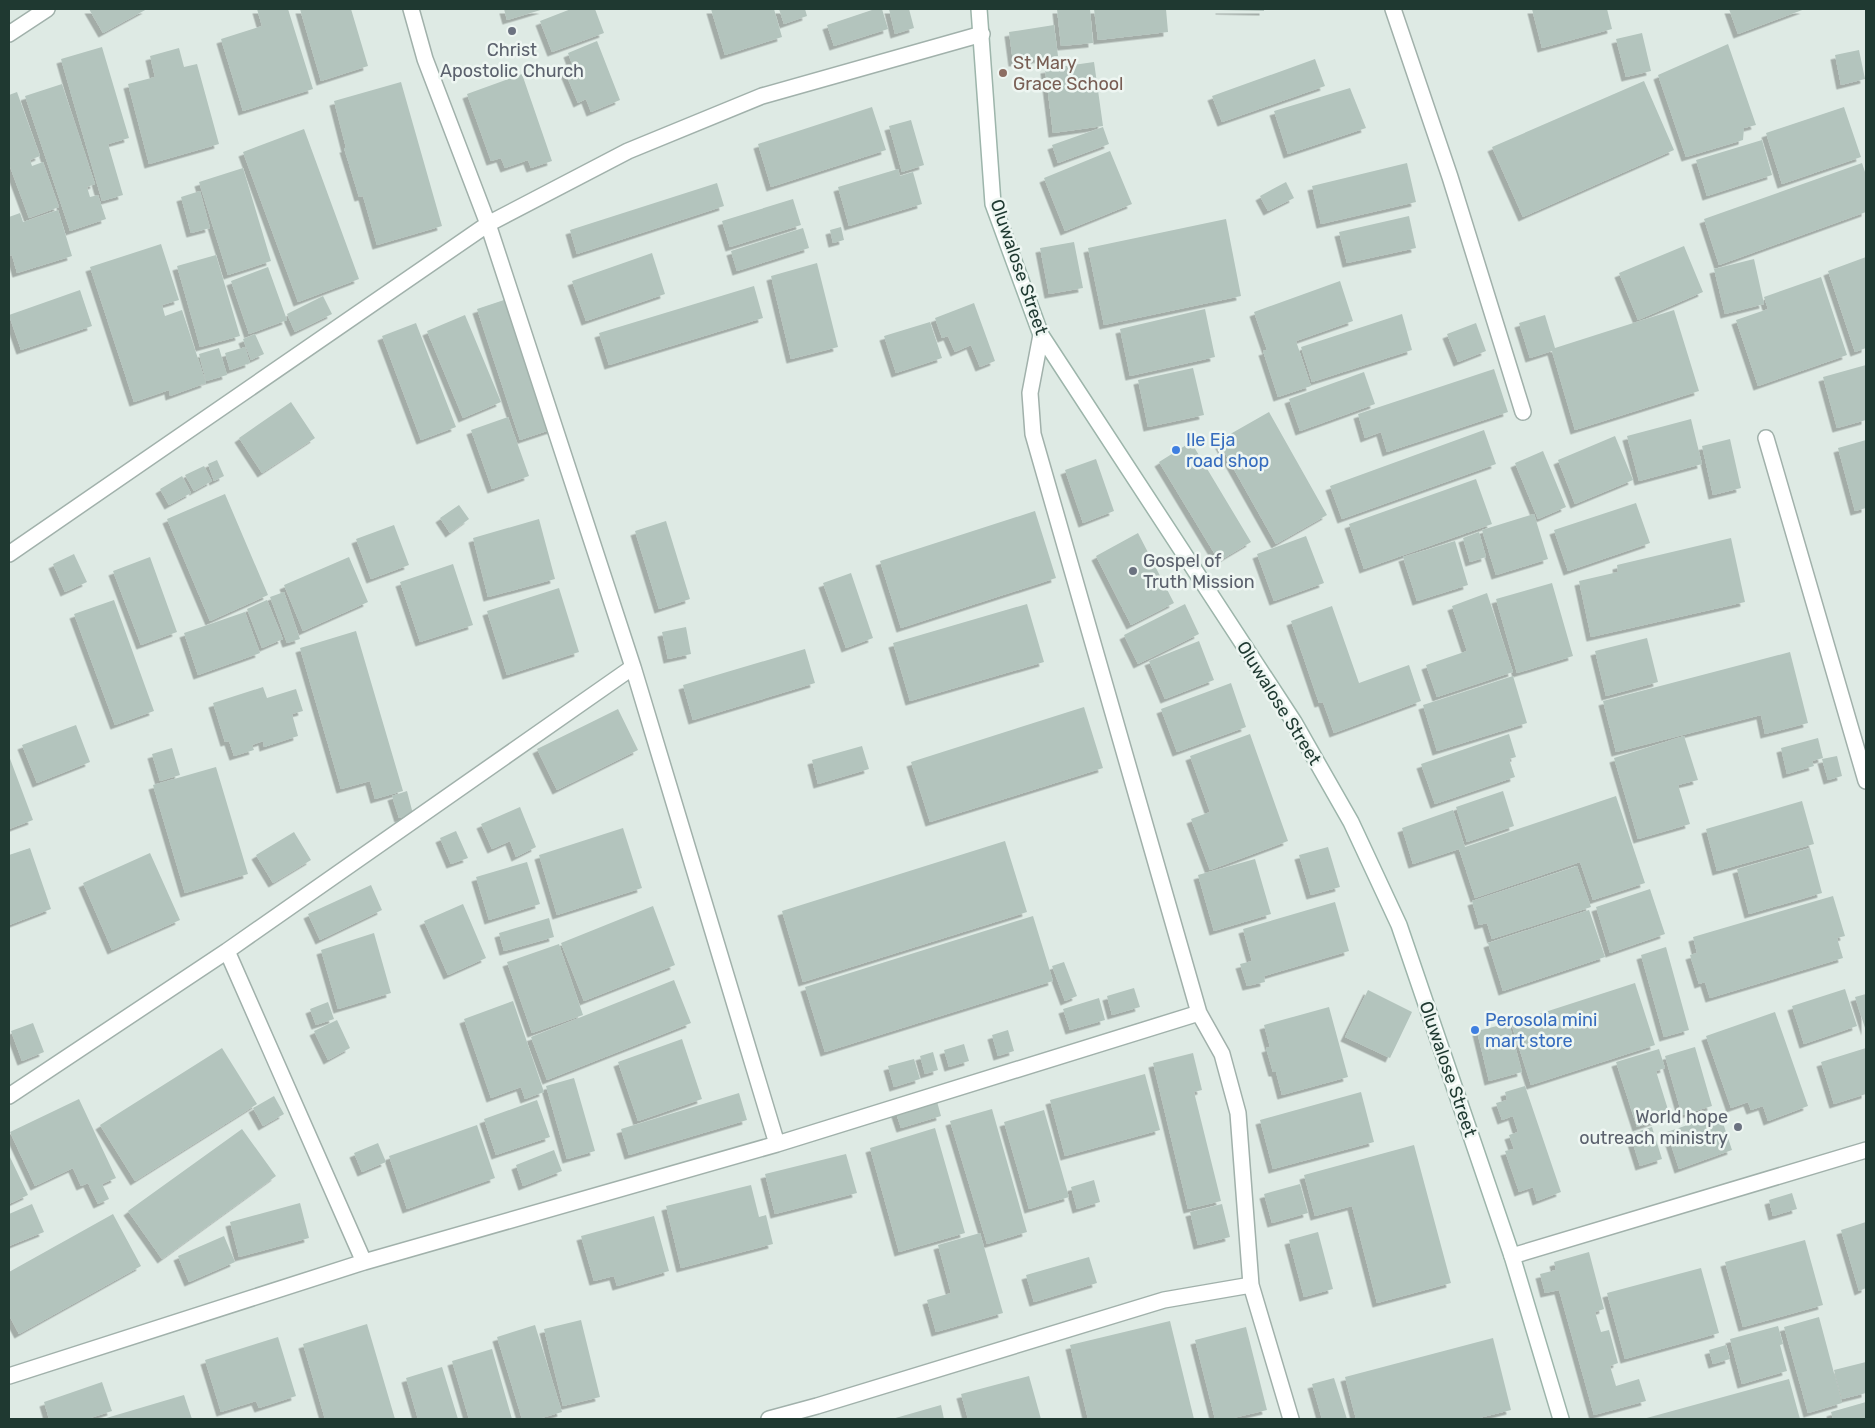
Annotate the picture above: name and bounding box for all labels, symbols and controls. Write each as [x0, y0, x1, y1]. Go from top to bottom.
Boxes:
marker: Christ Apostolic Church [506, 25, 518, 37]
place label: Christ Apostolic Church [440, 39, 584, 82]
place label: St Mary Grace School [1013, 52, 1123, 95]
marker: St Mary Grace School [997, 67, 1009, 79]
street label: Oluwalose Street [985, 196, 1053, 338]
place label: Ile Eja road shop [1186, 429, 1269, 472]
marker: Ile Eja road shop [1170, 444, 1182, 456]
place label: Gospel of Truth Mission [1143, 550, 1255, 593]
marker: Gospel of Truth Mission [1127, 565, 1139, 577]
street label: Oluwalose Street [1232, 637, 1326, 769]
street label: Oluwalose Street [1414, 998, 1482, 1140]
place label: Perosola mini mart store [1485, 1009, 1597, 1052]
marker: Perosola mini mart store [1469, 1024, 1481, 1036]
place label: World hope outreach ministry [1579, 1106, 1728, 1149]
marker: World hope outreach ministry [1732, 1121, 1744, 1133]

